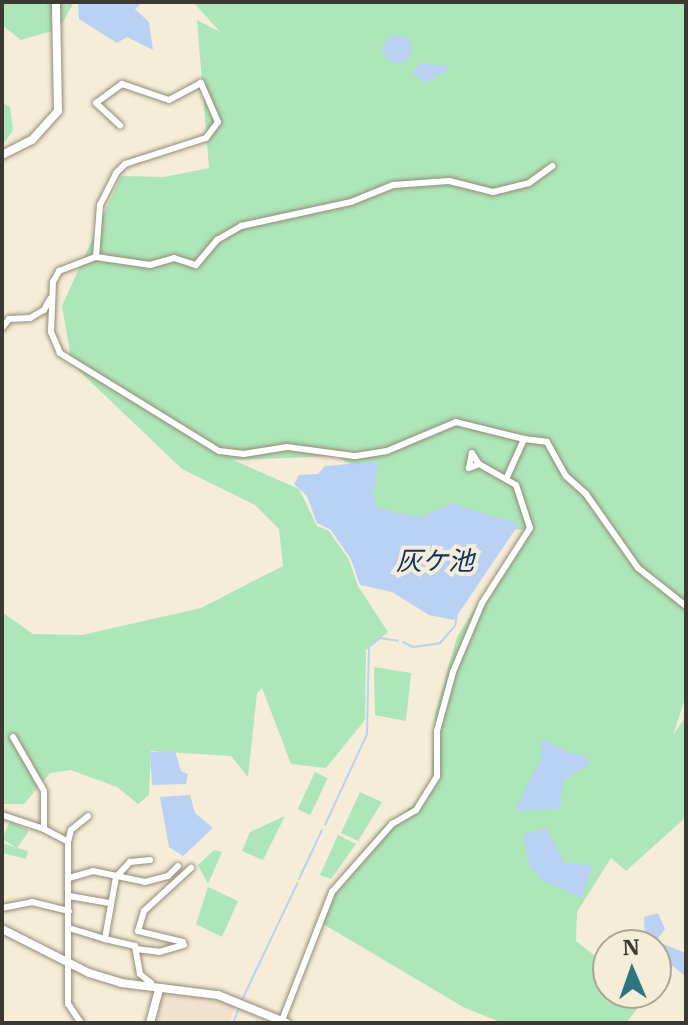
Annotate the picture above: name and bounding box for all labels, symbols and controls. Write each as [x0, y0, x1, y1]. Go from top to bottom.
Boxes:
water label: 灰ケ池 [396, 545, 474, 577]
north arrow [592, 929, 672, 1009]
text: N [622, 932, 640, 961]

